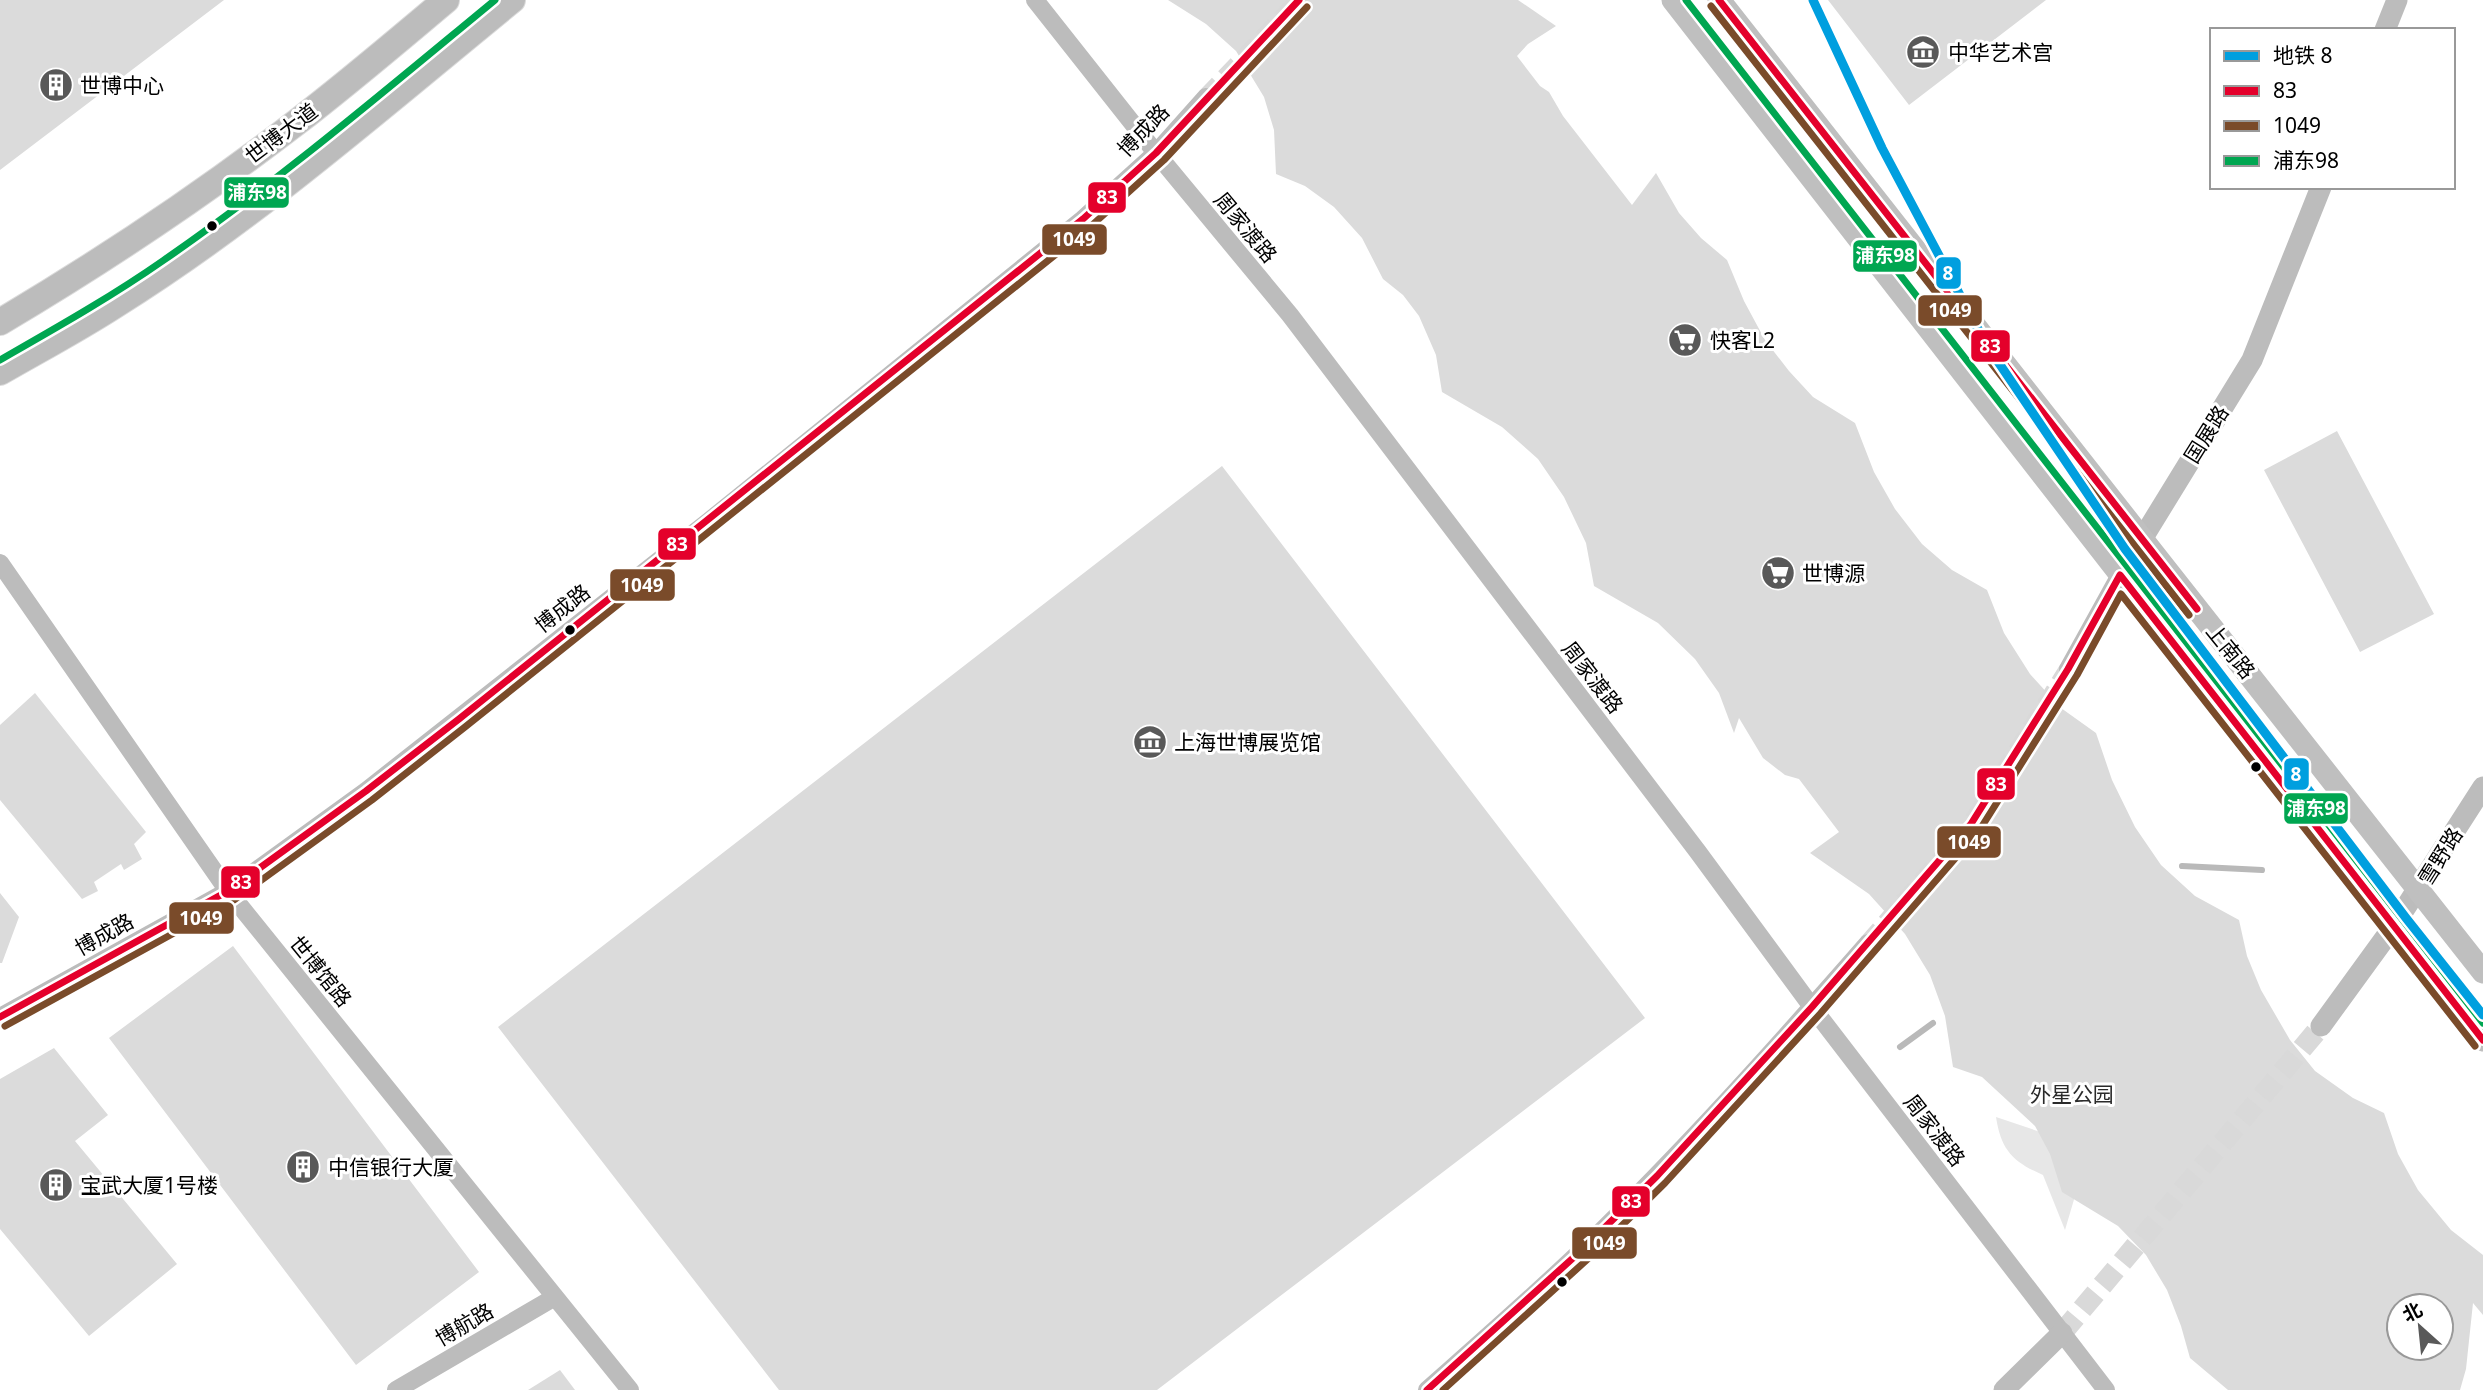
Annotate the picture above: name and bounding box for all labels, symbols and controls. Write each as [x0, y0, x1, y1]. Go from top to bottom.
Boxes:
legend [2210, 28, 2455, 189]
museum icon: 中华艺术宫 [1904, 33, 1942, 71]
place label: 中华艺术宫 [1948, 38, 2053, 66]
text: 地铁 8 [2273, 41, 2332, 69]
building icon: 世博中心 [37, 66, 75, 104]
place label: 世博中心 [80, 71, 164, 99]
text: 83 [2273, 76, 2297, 104]
street label: 世博大道 [239, 97, 323, 169]
street label: 博成路 [1111, 98, 1175, 162]
text: 1049 [2273, 111, 2321, 139]
text: 浦东98 [2273, 146, 2339, 174]
line badge: 浦东98 [223, 176, 290, 209]
text: 浦东98 [227, 179, 287, 205]
line badge: 83 [1087, 181, 1127, 214]
text: 83 [1096, 184, 1118, 210]
street label: 周家渡路 [1208, 186, 1284, 268]
unlabelled marker [205, 219, 219, 233]
line badge: 1049 [1041, 223, 1108, 256]
text: 1049 [1052, 226, 1096, 252]
line badge: 浦东98 [1852, 239, 1918, 273]
text: 浦东98 [1855, 242, 1915, 268]
line badge: 8 [1935, 256, 1962, 290]
text: 8 [1943, 260, 1954, 286]
line badge: 1049 [1917, 294, 1983, 327]
text: 1049 [1928, 297, 1972, 323]
supermarket icon: 快客L2 [1666, 321, 1704, 359]
place label: 快客L2 [1710, 326, 1775, 354]
line badge: 83 [1970, 329, 2011, 363]
text: 83 [1979, 333, 2001, 359]
street label: 国展路 [2177, 400, 2235, 468]
line badge: 83 [657, 527, 697, 561]
text: 83 [666, 531, 688, 557]
supermarket icon: 世博源 [1759, 554, 1797, 592]
place label: 世博源 [1802, 559, 1865, 587]
line badge: 1049 [609, 568, 676, 602]
text: 1049 [620, 572, 664, 598]
street label: 博成路 [529, 578, 595, 638]
street label: 上南路 [2200, 618, 2262, 684]
unlabelled marker [563, 623, 577, 637]
street label: 周家渡路 [1556, 635, 1630, 719]
museum icon: 上海世博展览馆 [1131, 723, 1169, 761]
place label: 上海世博展览馆 [1174, 728, 1321, 756]
line badge: 8 [2283, 757, 2310, 791]
unlabelled marker [2249, 760, 2263, 774]
text: 8 [2291, 761, 2302, 787]
line badge: 83 [1976, 767, 2016, 801]
text: 83 [1985, 771, 2007, 797]
line badge: 浦东98 [2283, 792, 2349, 825]
text: 浦东98 [2286, 795, 2346, 821]
street label: 雪野路 [2411, 822, 2469, 890]
line badge: 1049 [1936, 825, 2002, 859]
text: 1049 [1947, 829, 1991, 855]
line badge: 83 [220, 865, 261, 899]
text: 83 [230, 869, 252, 895]
line badge: 1049 [168, 901, 235, 935]
text: 1049 [179, 905, 223, 931]
street label: 博成路 [70, 906, 138, 962]
street label: 世博馆路 [284, 930, 358, 1012]
park label: 外星公园 [2030, 1080, 2114, 1108]
street label: 周家渡路 [1898, 1088, 1972, 1172]
building icon: 中信银行大厦 [284, 1148, 322, 1186]
place label: 中信银行大厦 [328, 1153, 454, 1181]
building icon: 宝武大厦1号楼 [37, 1166, 75, 1204]
place label: 宝武大厦1号楼 [80, 1171, 218, 1199]
line badge: 83 [1611, 1185, 1651, 1218]
text: 83 [1620, 1188, 1642, 1214]
line badge: 1049 [1571, 1226, 1638, 1260]
text: 1049 [1582, 1230, 1626, 1256]
unlabelled marker [1555, 1275, 1569, 1289]
north arrow [2385, 1292, 2455, 1362]
street label: 博航路 [430, 1296, 498, 1352]
text: 北 [2398, 1296, 2427, 1328]

